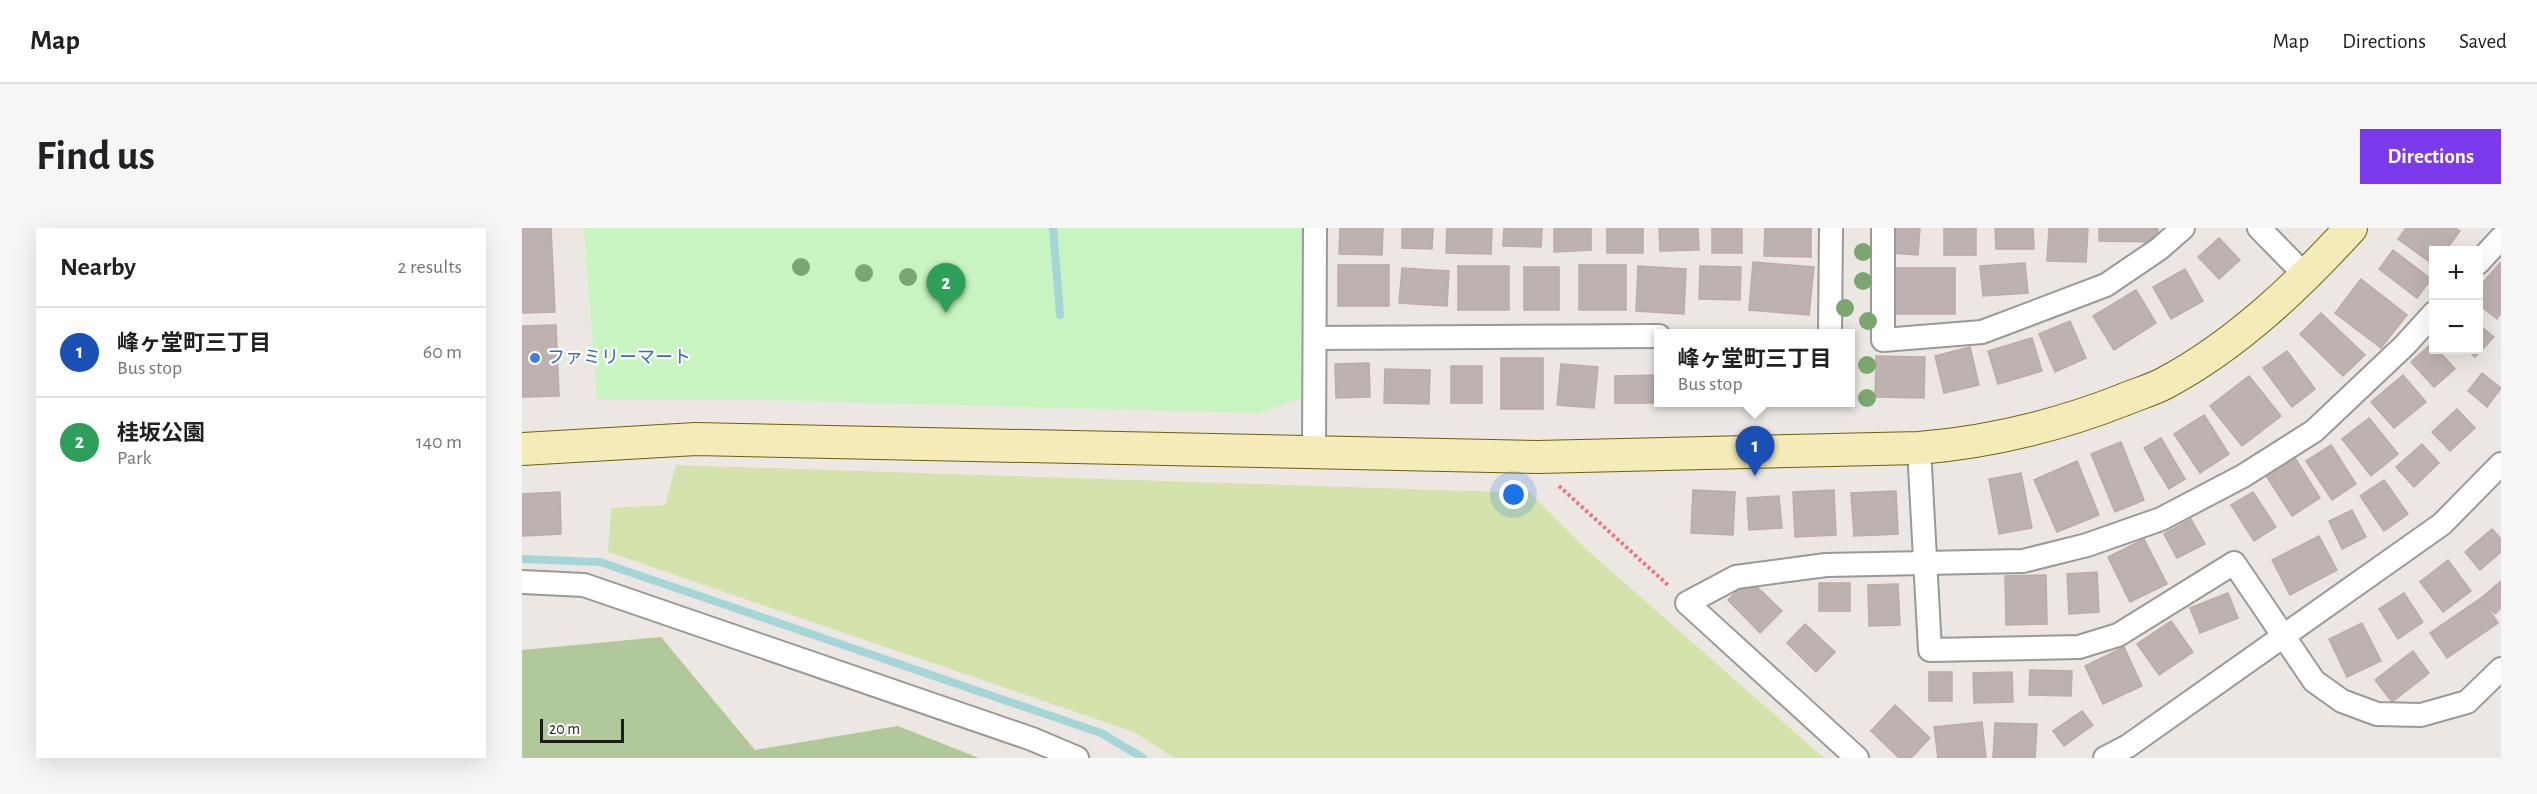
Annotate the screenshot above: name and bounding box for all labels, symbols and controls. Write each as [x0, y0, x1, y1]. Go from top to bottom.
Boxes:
text: Map [30, 27, 80, 55]
text: Map [2273, 31, 2309, 52]
text: Directions [2342, 31, 2426, 52]
text: Saved [2459, 31, 2507, 52]
button: Directions [2360, 129, 2501, 184]
text: Find us [36, 135, 155, 177]
map controls [2429, 246, 2483, 354]
button: + [2429, 246, 2483, 300]
text: Nearby [60, 254, 136, 280]
text: 2 results [398, 257, 462, 277]
pin: 2 [926, 264, 966, 313]
button: − [2429, 300, 2483, 354]
popup [1654, 329, 1855, 407]
text: 峰ヶ堂町三丁目 [117, 332, 271, 354]
text: 1 [76, 342, 83, 362]
text: 60 m [423, 342, 462, 362]
text: 峰ヶ堂町三丁目 [1677, 348, 1832, 370]
place label: ファミリーマート [547, 349, 691, 367]
marker: ファミリーマート [528, 351, 542, 365]
text: Bus stop [117, 358, 182, 378]
text: Bus stop [1677, 374, 1743, 394]
text: 桂坂公園 [117, 422, 205, 444]
pin: 1 [1736, 426, 1774, 476]
text: 2 [75, 432, 84, 452]
text: 140 m [416, 432, 462, 452]
text: Park [117, 448, 152, 468]
your location [1499, 480, 1528, 509]
scale bar [540, 716, 624, 744]
text: 20 m [549, 721, 580, 737]

